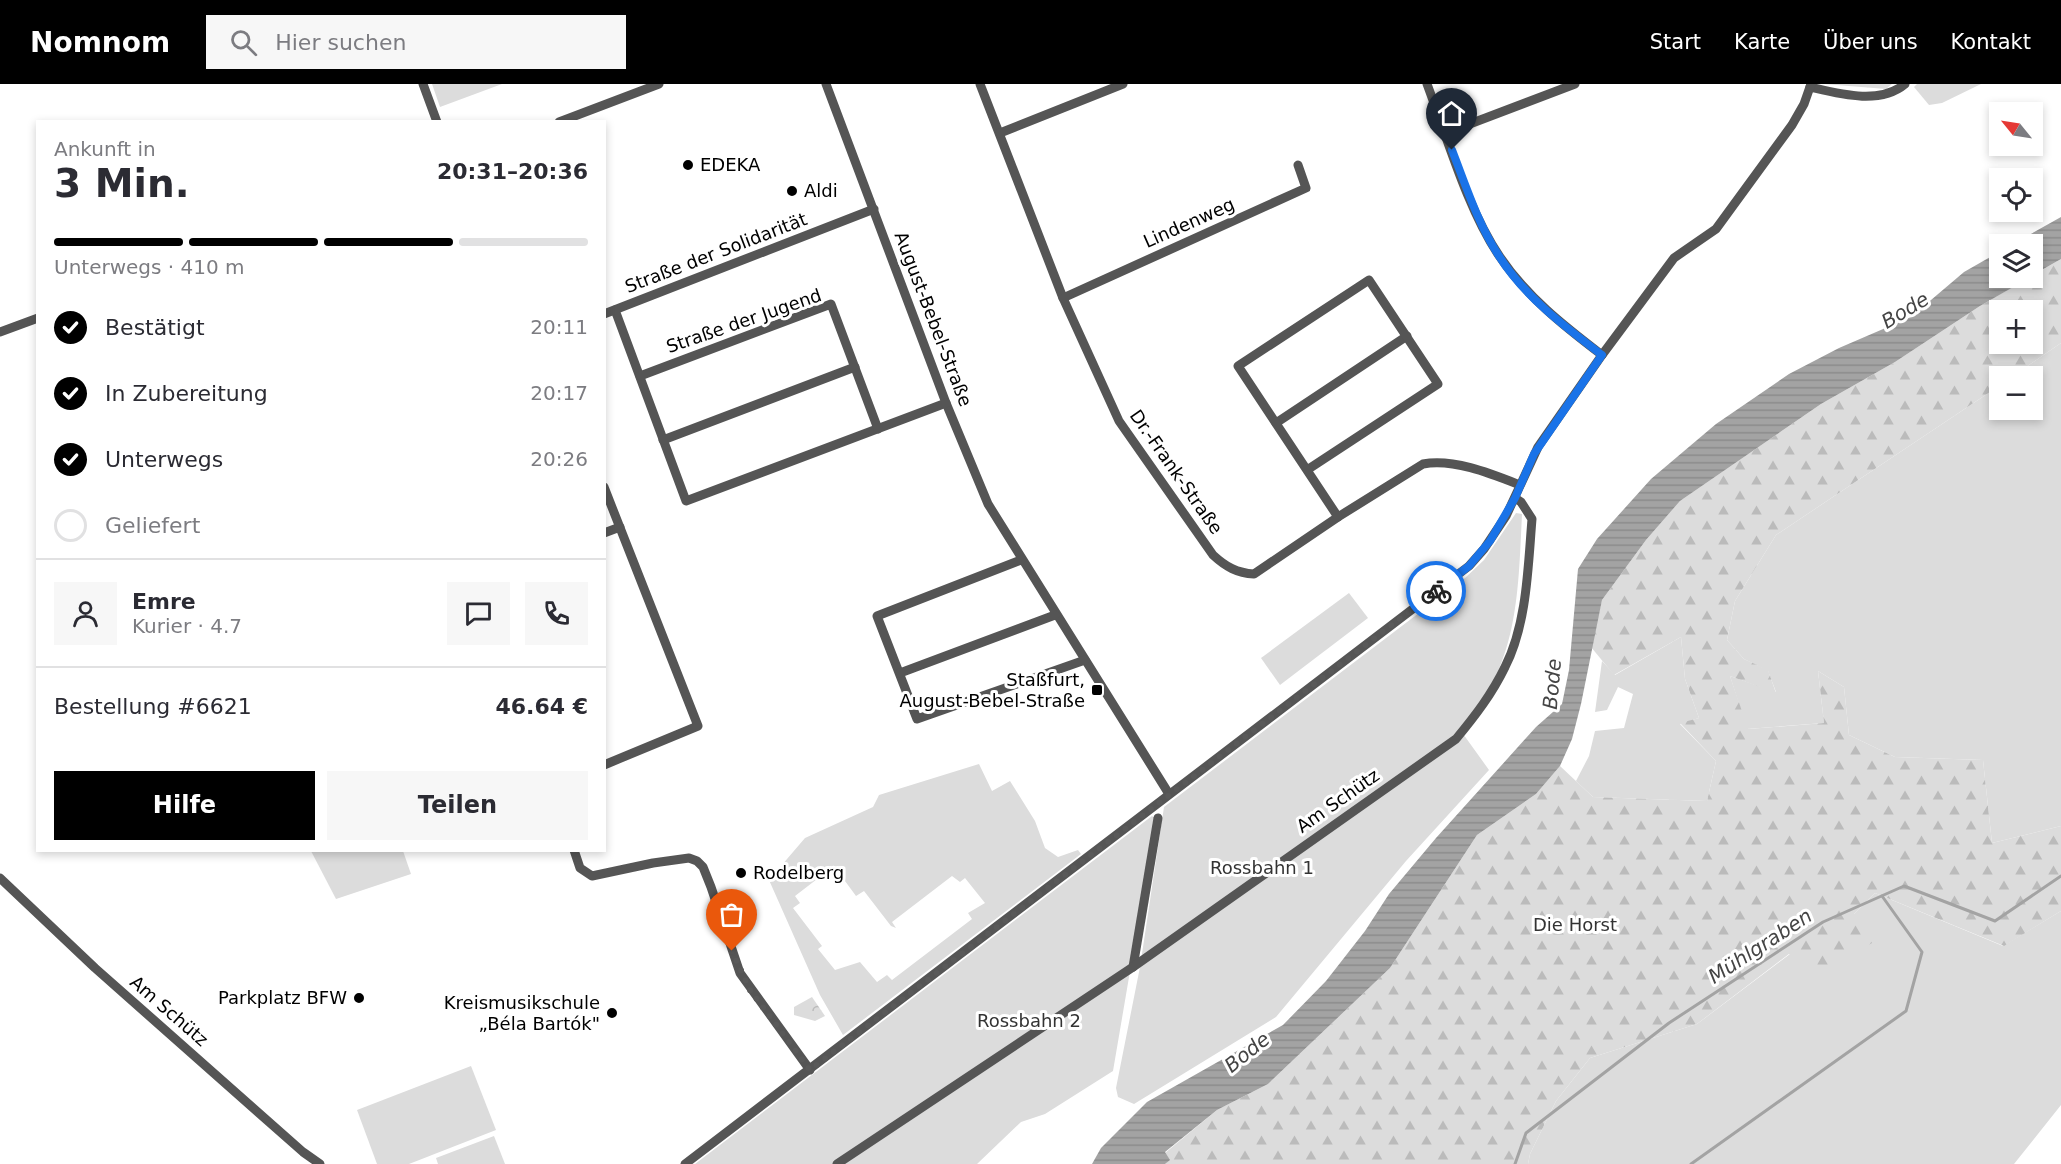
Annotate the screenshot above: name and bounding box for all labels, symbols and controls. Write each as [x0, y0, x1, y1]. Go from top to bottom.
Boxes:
search box [206, 15, 626, 69]
text: Nomnom [30, 26, 170, 59]
icon: search [227, 26, 260, 59]
text: Hier suchen [275, 30, 406, 55]
text: Start [1650, 30, 1701, 54]
text: Karte [1734, 30, 1790, 54]
text: Über uns [1823, 30, 1918, 54]
text: Kontakt [1951, 30, 2031, 54]
pin [1426, 88, 1477, 150]
icon: home [1435, 97, 1468, 130]
north arrow [1989, 102, 2043, 156]
map controls [1989, 102, 2043, 420]
text: Ankunft in [54, 137, 156, 161]
place label: EDEKA [700, 154, 761, 175]
marker: EDEKA [681, 158, 695, 172]
text: 20:31–20:36 [437, 159, 588, 184]
text: 3 Min. [54, 161, 189, 206]
button: locate [1989, 168, 2043, 222]
place label: Aldi [804, 180, 838, 201]
marker: Aldi [785, 184, 799, 198]
street label: Lindenweg [1140, 193, 1238, 252]
street label: Straße der Solidarität [622, 208, 810, 297]
street label: August-Bebel-Straße [890, 228, 977, 409]
button: layers [1989, 234, 2043, 288]
text: Unterwegs · 410 m [54, 255, 245, 279]
street label: Straße der Jugend [663, 284, 824, 357]
water label: Bode [1877, 287, 1933, 333]
button: + [1989, 300, 2043, 354]
icon: check [54, 311, 87, 344]
text: Bestätigt [105, 315, 205, 340]
text: 20:11 [530, 315, 588, 339]
button: − [1989, 366, 2043, 420]
icon: check [54, 377, 87, 410]
text: In Zubereitung [105, 381, 268, 406]
text: 20:17 [530, 381, 588, 405]
street label: Dr.-Frank-Straße [1126, 406, 1227, 538]
icon: check [54, 443, 87, 476]
text: Unterwegs [105, 447, 223, 472]
text: 20:26 [530, 447, 588, 471]
text: Geliefert [105, 513, 200, 538]
courier [1406, 561, 1466, 621]
icon: bike [1420, 575, 1453, 608]
button: person [54, 582, 117, 645]
button: chat [447, 582, 510, 645]
button: phone [525, 582, 588, 645]
text: Emre [132, 589, 196, 614]
text: Kurier · 4.7 [132, 614, 242, 638]
water label: Bode [1538, 658, 1566, 710]
place label: Staßfurt, August-Bebel-Straße [899, 669, 1085, 711]
marker: Staßfurt, August-Bebel-Straße [1090, 683, 1104, 697]
text: Bestellung #6621 [54, 694, 252, 719]
text: 46.64 € [495, 694, 588, 719]
street label: Am Schütz [1292, 764, 1383, 837]
button: Hilfe [54, 771, 315, 840]
button: Teilen [327, 771, 588, 840]
park label: Rossbahn 1 [1210, 857, 1314, 878]
place label: Rodelberg [753, 862, 844, 883]
marker: Rodelberg [734, 866, 748, 880]
pin [706, 889, 757, 951]
icon: bag [715, 898, 748, 931]
water label: Mühlgraben [1704, 904, 1816, 988]
park label: Die Horst [1533, 914, 1617, 935]
street label: Am Schütz [126, 971, 213, 1050]
place label: Parkplatz BFW [218, 987, 347, 1008]
marker: Parkplatz BFW [352, 991, 366, 1005]
place label: Kreismusikschule „Béla Bartók" [444, 992, 600, 1034]
marker: Kreismusikschule „Béla Bartók" [605, 1006, 619, 1020]
park label: Rossbahn 2 [977, 1010, 1081, 1031]
water label: Bode [1220, 1027, 1274, 1077]

